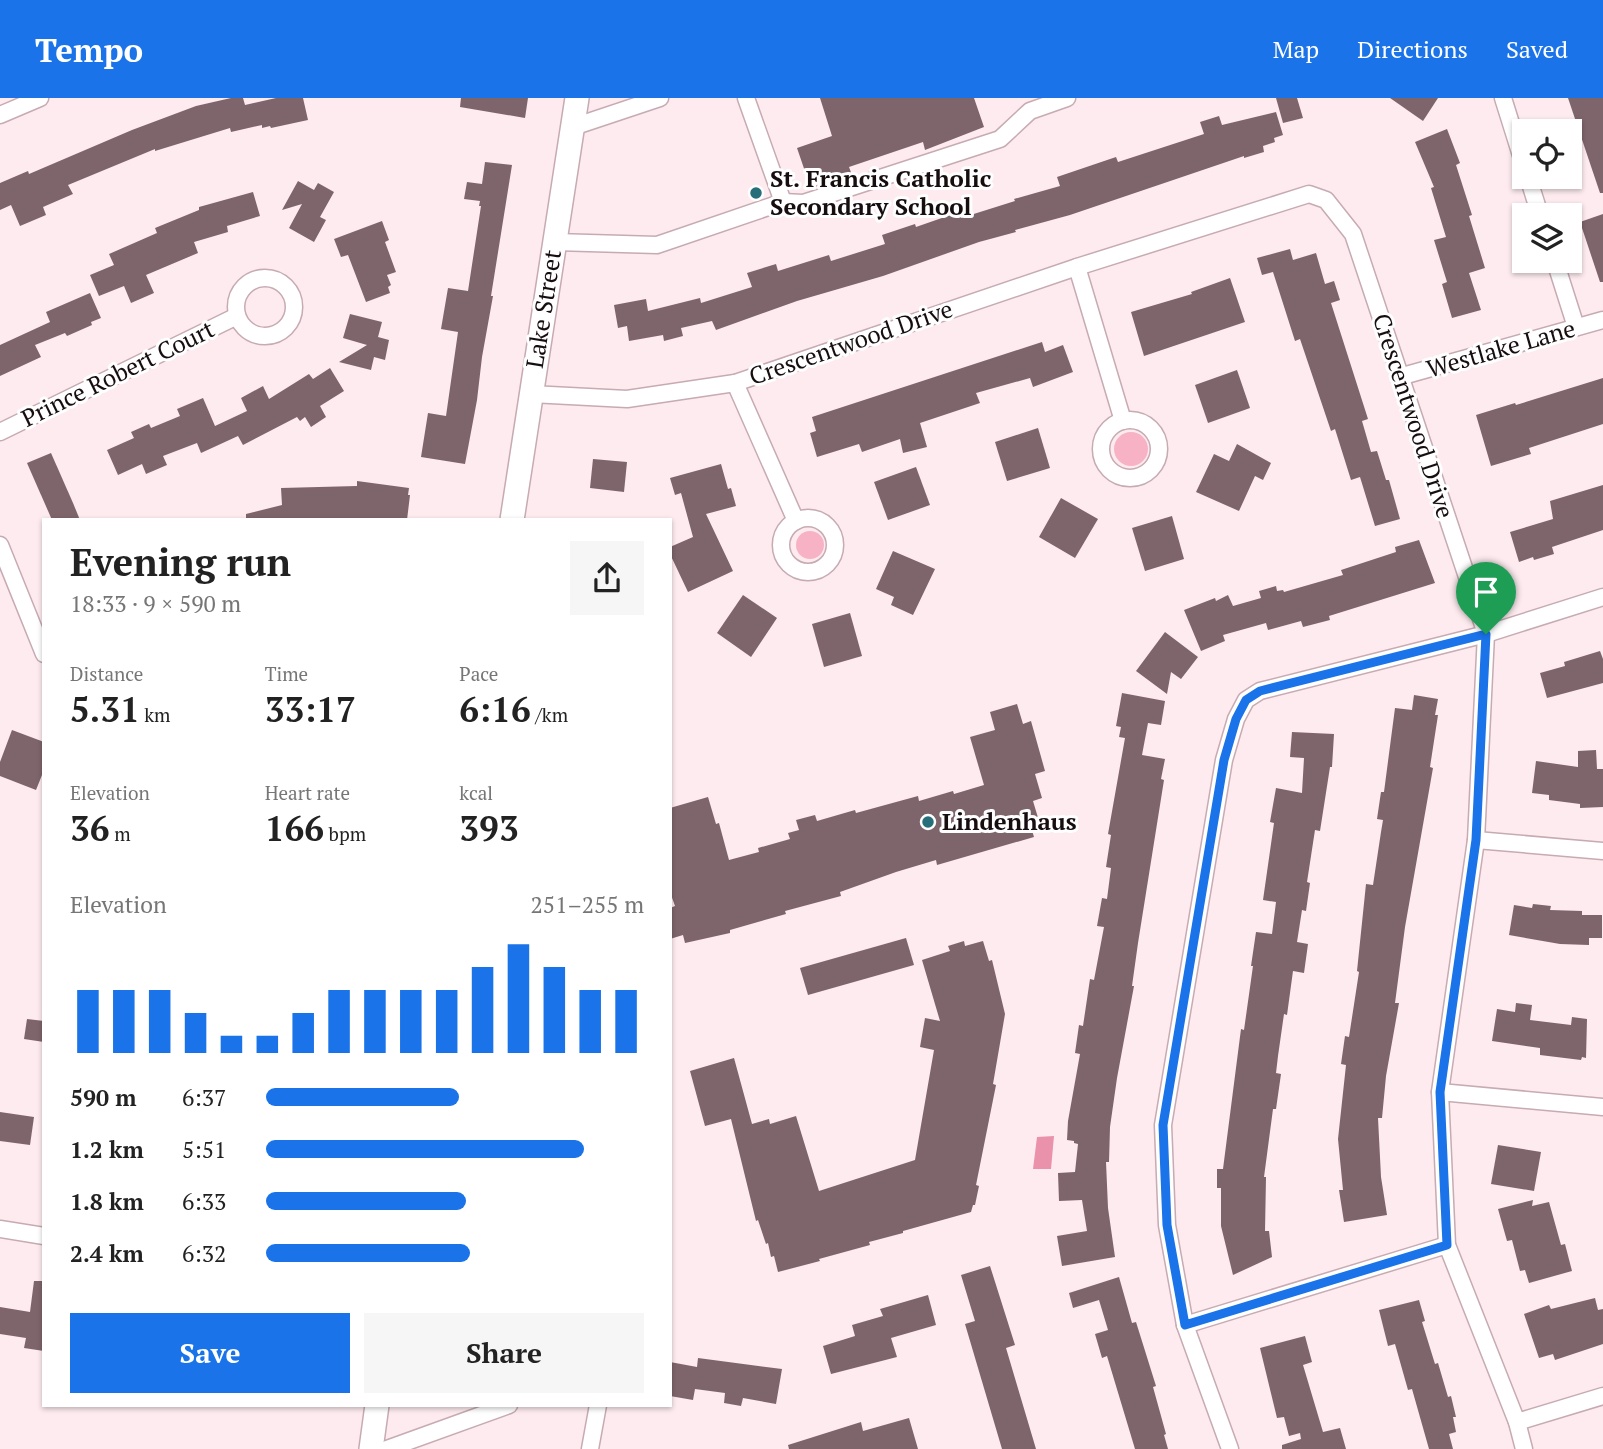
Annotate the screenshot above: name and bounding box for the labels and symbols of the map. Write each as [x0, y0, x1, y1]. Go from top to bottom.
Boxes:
place label: St. Francis Catholic Secondary School [770, 162, 991, 222]
marker: St. Francis Catholic Secondary School [748, 185, 764, 201]
street label: Lake Street [518, 247, 568, 370]
street label: Crescentwood Drive [745, 292, 957, 392]
street label: Crescentwood Drive [1366, 309, 1462, 522]
street label: Prince Robert Court [16, 312, 219, 434]
street label: Westlake Lane [1423, 312, 1579, 385]
pin [1456, 562, 1516, 634]
place label: Lindenhaus [942, 805, 1077, 837]
marker: Lindenhaus [920, 814, 936, 830]

